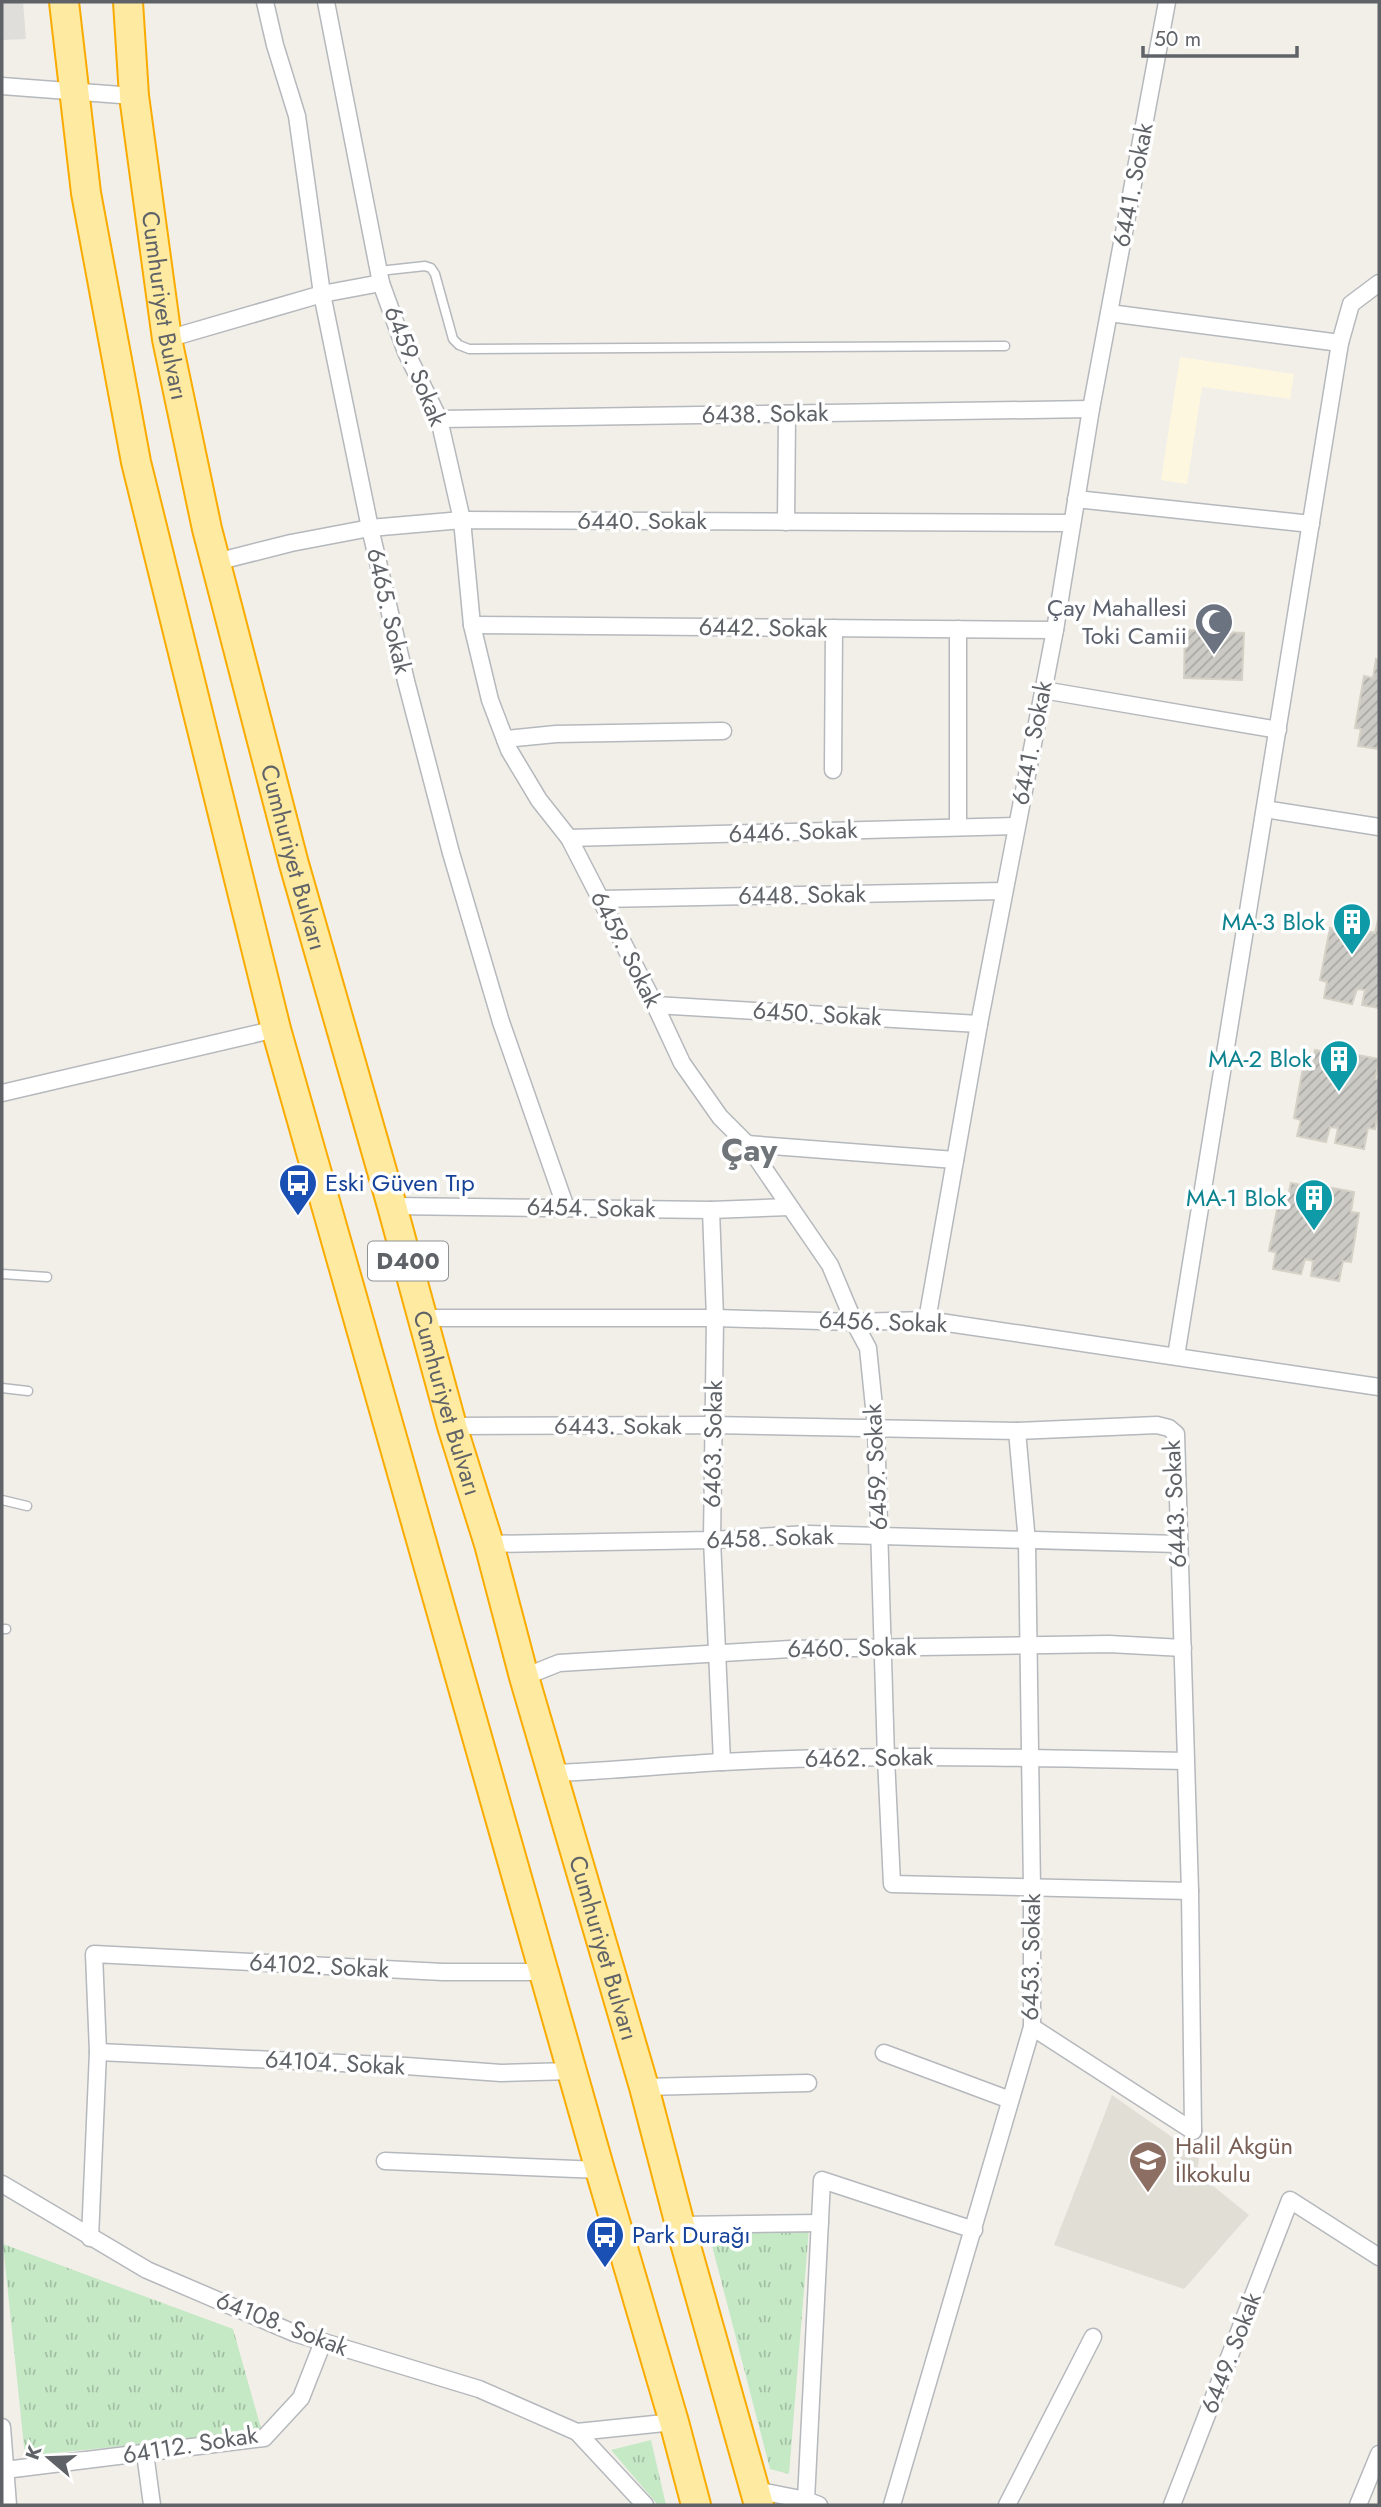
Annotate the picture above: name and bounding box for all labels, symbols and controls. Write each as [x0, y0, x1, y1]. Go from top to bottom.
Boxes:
scale bar [1143, 14, 1297, 58]
text: 50 m [1154, 24, 1201, 54]
street label: 6441. Sokak [1103, 119, 1162, 250]
street label: Cumhuriyet Bulvarı [133, 209, 197, 403]
street label: 6459. Sokak [375, 300, 456, 432]
street label: 6438. Sokak [701, 395, 829, 432]
street label: 6440. Sokak [577, 503, 707, 538]
street label: 6465. Sokak [358, 544, 421, 678]
place label: Çay Mahallesi Toki Camii [1047, 590, 1187, 653]
mosque icon: Çay Mahallesi Toki Camii [1193, 601, 1235, 656]
street label: 6442. Sokak [698, 609, 828, 646]
street label: 6441. Sokak [1002, 677, 1061, 808]
street label: Cumhuriyet Bulvarı [252, 760, 336, 954]
street label: 6446. Sokak [728, 812, 858, 851]
street label: 6448. Sokak [738, 876, 867, 913]
street label: 6459. Sokak [582, 884, 671, 1014]
building icon: MA-3 Blok [1331, 901, 1373, 956]
place label: MA-3 Blok [1222, 904, 1325, 939]
street label: 6450. Sokak [752, 993, 883, 1034]
building icon: MA-2 Blok [1318, 1038, 1360, 1093]
place label: MA-2 Blok [1208, 1041, 1312, 1076]
district label: Çay [721, 1127, 777, 1173]
bus stop icon: Eski Güven Tıp [277, 1162, 319, 1217]
place label: Eski Güven Tıp [325, 1165, 475, 1200]
building icon: MA-1 Blok [1293, 1177, 1335, 1232]
place label: MA-1 Blok [1186, 1180, 1287, 1215]
street label: 6454. Sokak [526, 1189, 656, 1226]
road number: D400 [368, 1242, 448, 1280]
street label: 6456. Sokak [818, 1302, 948, 1341]
street label: Cumhuriyet Bulvarı [404, 1306, 491, 1500]
street label: 6463. Sokak [694, 1379, 731, 1508]
street label: 6459. Sokak [855, 1402, 896, 1531]
street label: 6443. Sokak [554, 1408, 682, 1443]
street label: 6443. Sokak [1154, 1439, 1195, 1569]
street label: 6458. Sokak [706, 1518, 835, 1557]
street label: 6460. Sokak [787, 1629, 917, 1666]
street label: 6462. Sokak [804, 1739, 934, 1776]
street label: Cumhuriyet Bulvarı [560, 1851, 647, 2044]
street label: 6453. Sokak [1012, 1893, 1049, 2021]
street label: 64102. Sokak [248, 1944, 390, 1987]
street label: 64104. Sokak [264, 2041, 406, 2084]
place label: Halil Akgün İlkokulu [1175, 2128, 1293, 2191]
school or university icon: Halil Akgün İlkokulu [1127, 2139, 1169, 2194]
bus stop icon: Park Durağı [584, 2214, 626, 2269]
place label: Park Durağı [632, 2217, 751, 2252]
street label: 64108. Sokak [211, 2282, 354, 2365]
street label: 6449. Sokak [1191, 2287, 1270, 2419]
street label: 64112. Sokak [120, 2416, 260, 2472]
north arrow [14, 2423, 84, 2493]
text: K [18, 2441, 49, 2463]

